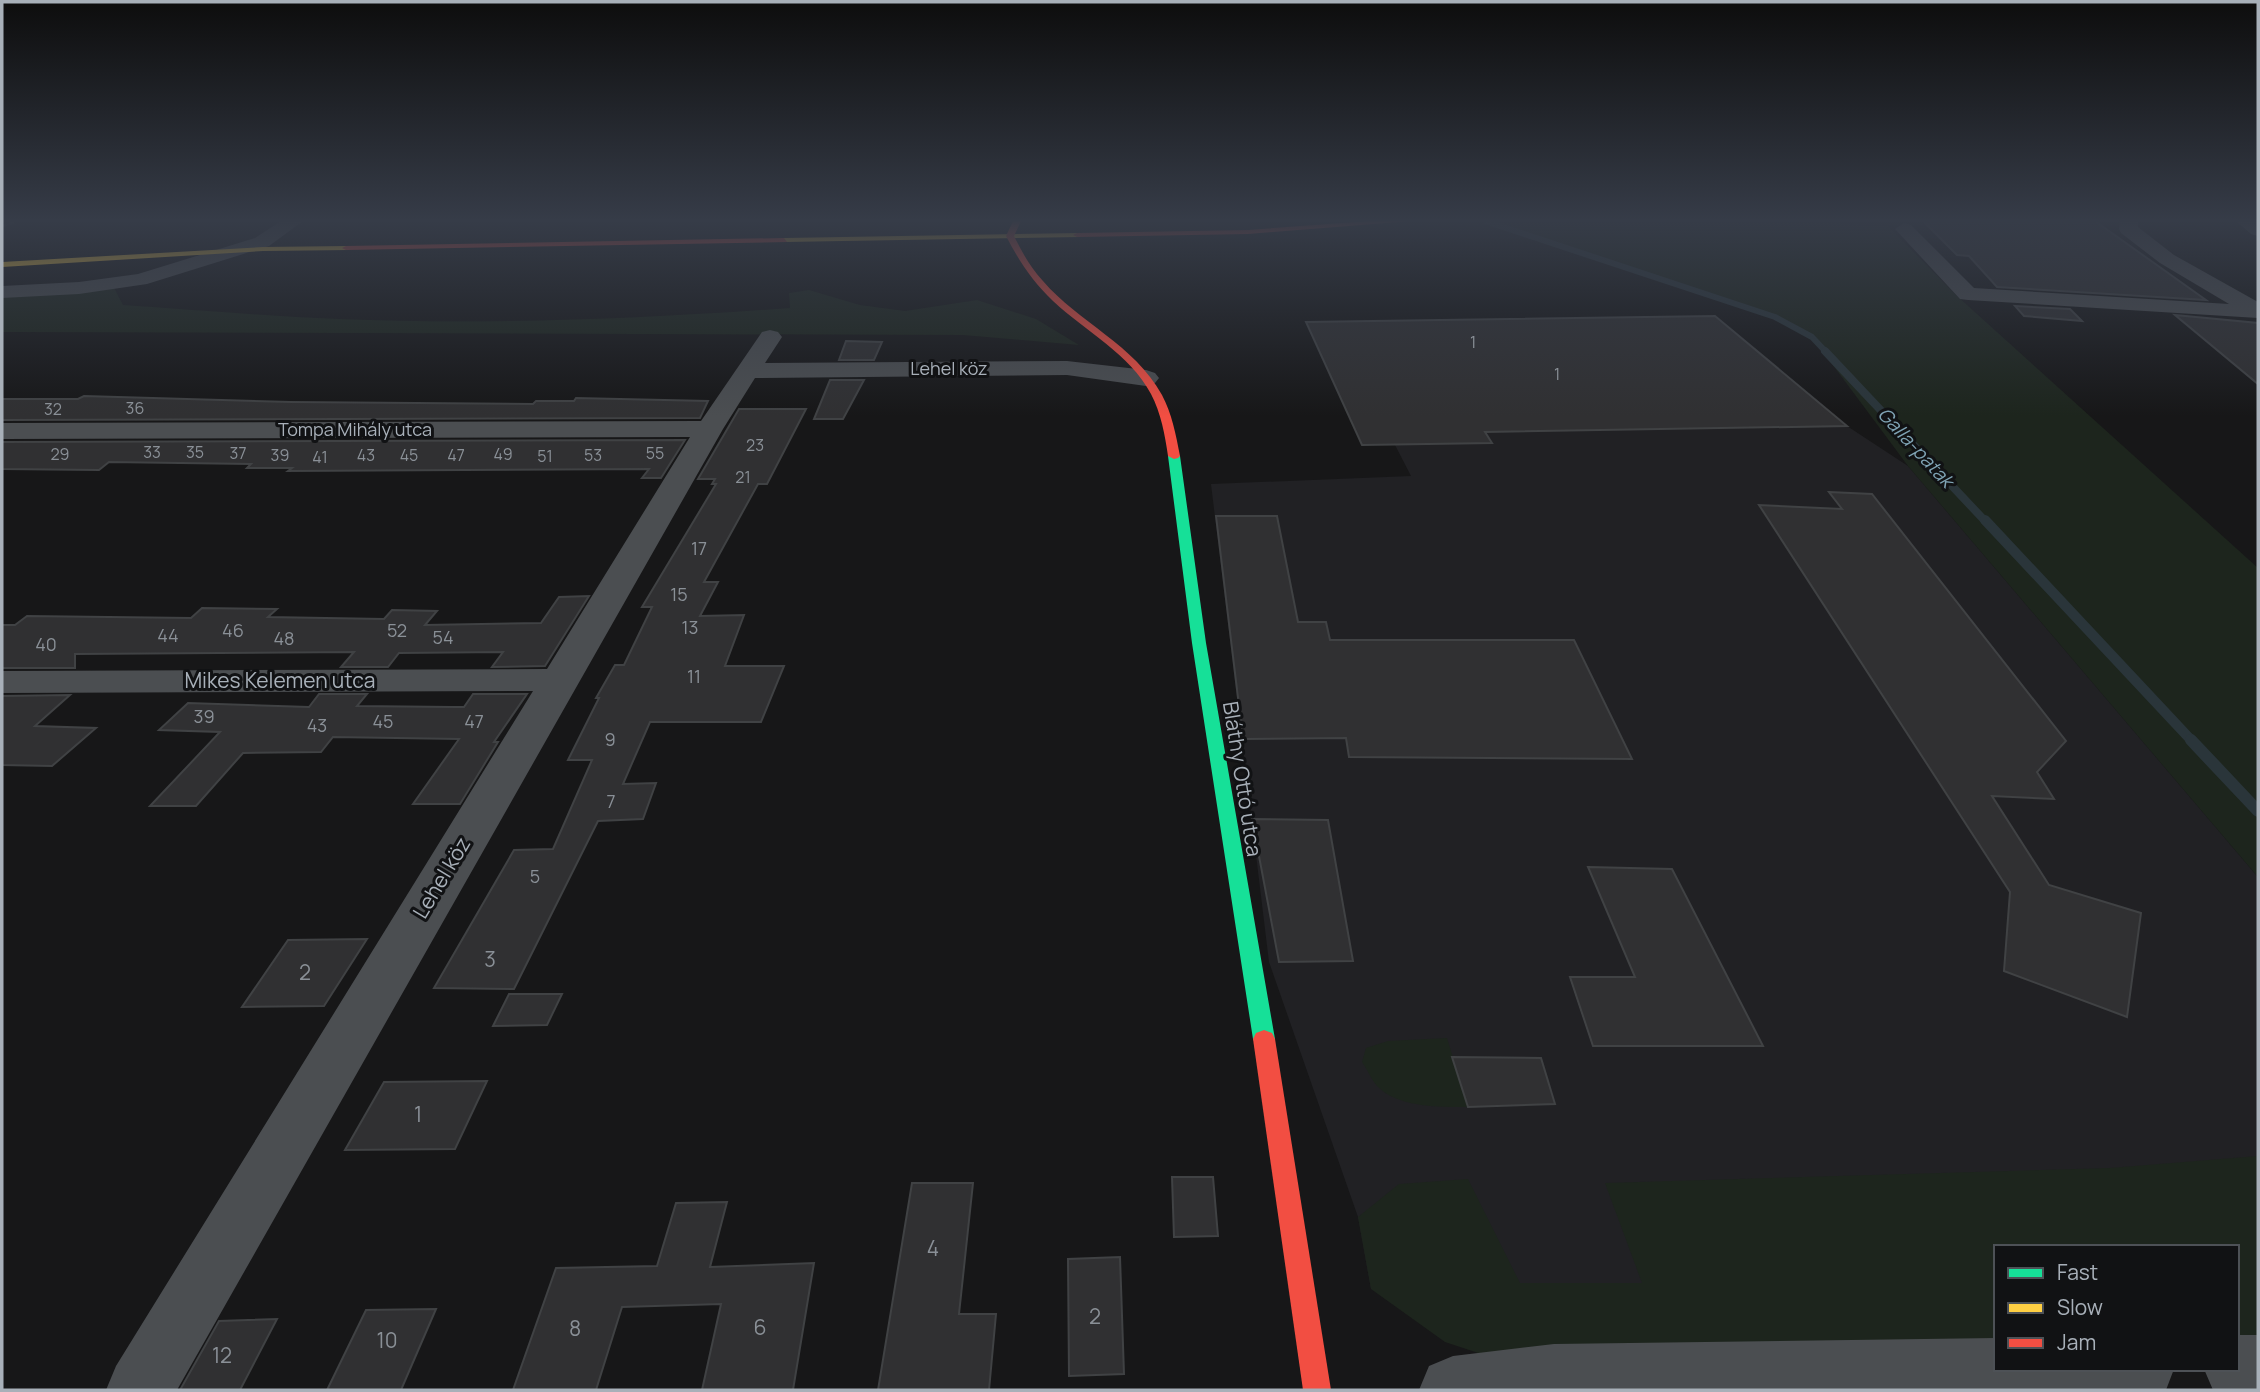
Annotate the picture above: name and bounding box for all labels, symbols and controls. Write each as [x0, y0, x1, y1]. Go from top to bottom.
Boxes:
house number: 1 [1470, 331, 1476, 353]
street label: Lehel köz [910, 356, 988, 380]
house number: 1 [1554, 363, 1560, 385]
house number: 36 [126, 397, 144, 419]
house number: 32 [44, 398, 62, 420]
water label: Galla-patak [1872, 401, 1962, 495]
street label: Tompa Mihály utca [278, 417, 432, 441]
house number: 23 [746, 434, 764, 456]
house number: 33 [143, 441, 161, 463]
house number: 35 [186, 441, 204, 463]
house number: 37 [230, 442, 246, 464]
house number: 55 [646, 442, 664, 464]
house number: 29 [50, 443, 70, 465]
house number: 49 [493, 443, 513, 465]
house number: 39 [271, 444, 289, 466]
house number: 43 [357, 444, 375, 466]
house number: 45 [400, 444, 418, 466]
house number: 47 [447, 444, 465, 466]
house number: 53 [584, 444, 602, 466]
house number: 51 [537, 445, 553, 467]
house number: 41 [312, 446, 328, 468]
house number: 21 [735, 466, 751, 488]
house number: 17 [691, 536, 707, 560]
house number: 15 [670, 582, 688, 606]
house number: 13 [682, 615, 698, 639]
house number: 46 [222, 618, 244, 642]
house number: 52 [387, 618, 407, 642]
house number: 44 [157, 623, 179, 647]
house number: 54 [432, 625, 454, 649]
house number: 48 [273, 626, 295, 650]
house number: 40 [35, 632, 57, 656]
house number: 11 [687, 664, 701, 688]
street label: Mikes Kelemen utca [184, 666, 376, 694]
street label: Bláthy Ottó utca [1217, 699, 1269, 858]
house number: 39 [193, 704, 215, 728]
house number: 45 [372, 709, 394, 733]
house number: 47 [464, 709, 484, 733]
house number: 43 [307, 713, 327, 737]
house number: 9 [604, 727, 616, 751]
house number: 7 [606, 789, 616, 813]
street label: Lehel köz [406, 832, 476, 923]
house number: 5 [530, 864, 540, 888]
house number: 3 [484, 945, 496, 973]
house number: 2 [299, 958, 311, 986]
house number: 1 [414, 1100, 422, 1128]
house number: 4 [927, 1234, 939, 1262]
legend [1994, 1245, 2239, 1371]
text: Fast [2057, 1258, 2098, 1286]
text: Slow [2057, 1293, 2103, 1321]
house number: 2 [1089, 1302, 1101, 1330]
house number: 6 [753, 1313, 767, 1341]
house number: 8 [569, 1314, 581, 1342]
house number: 10 [377, 1326, 398, 1354]
text: Jam [2057, 1328, 2096, 1356]
house number: 12 [212, 1341, 232, 1369]

